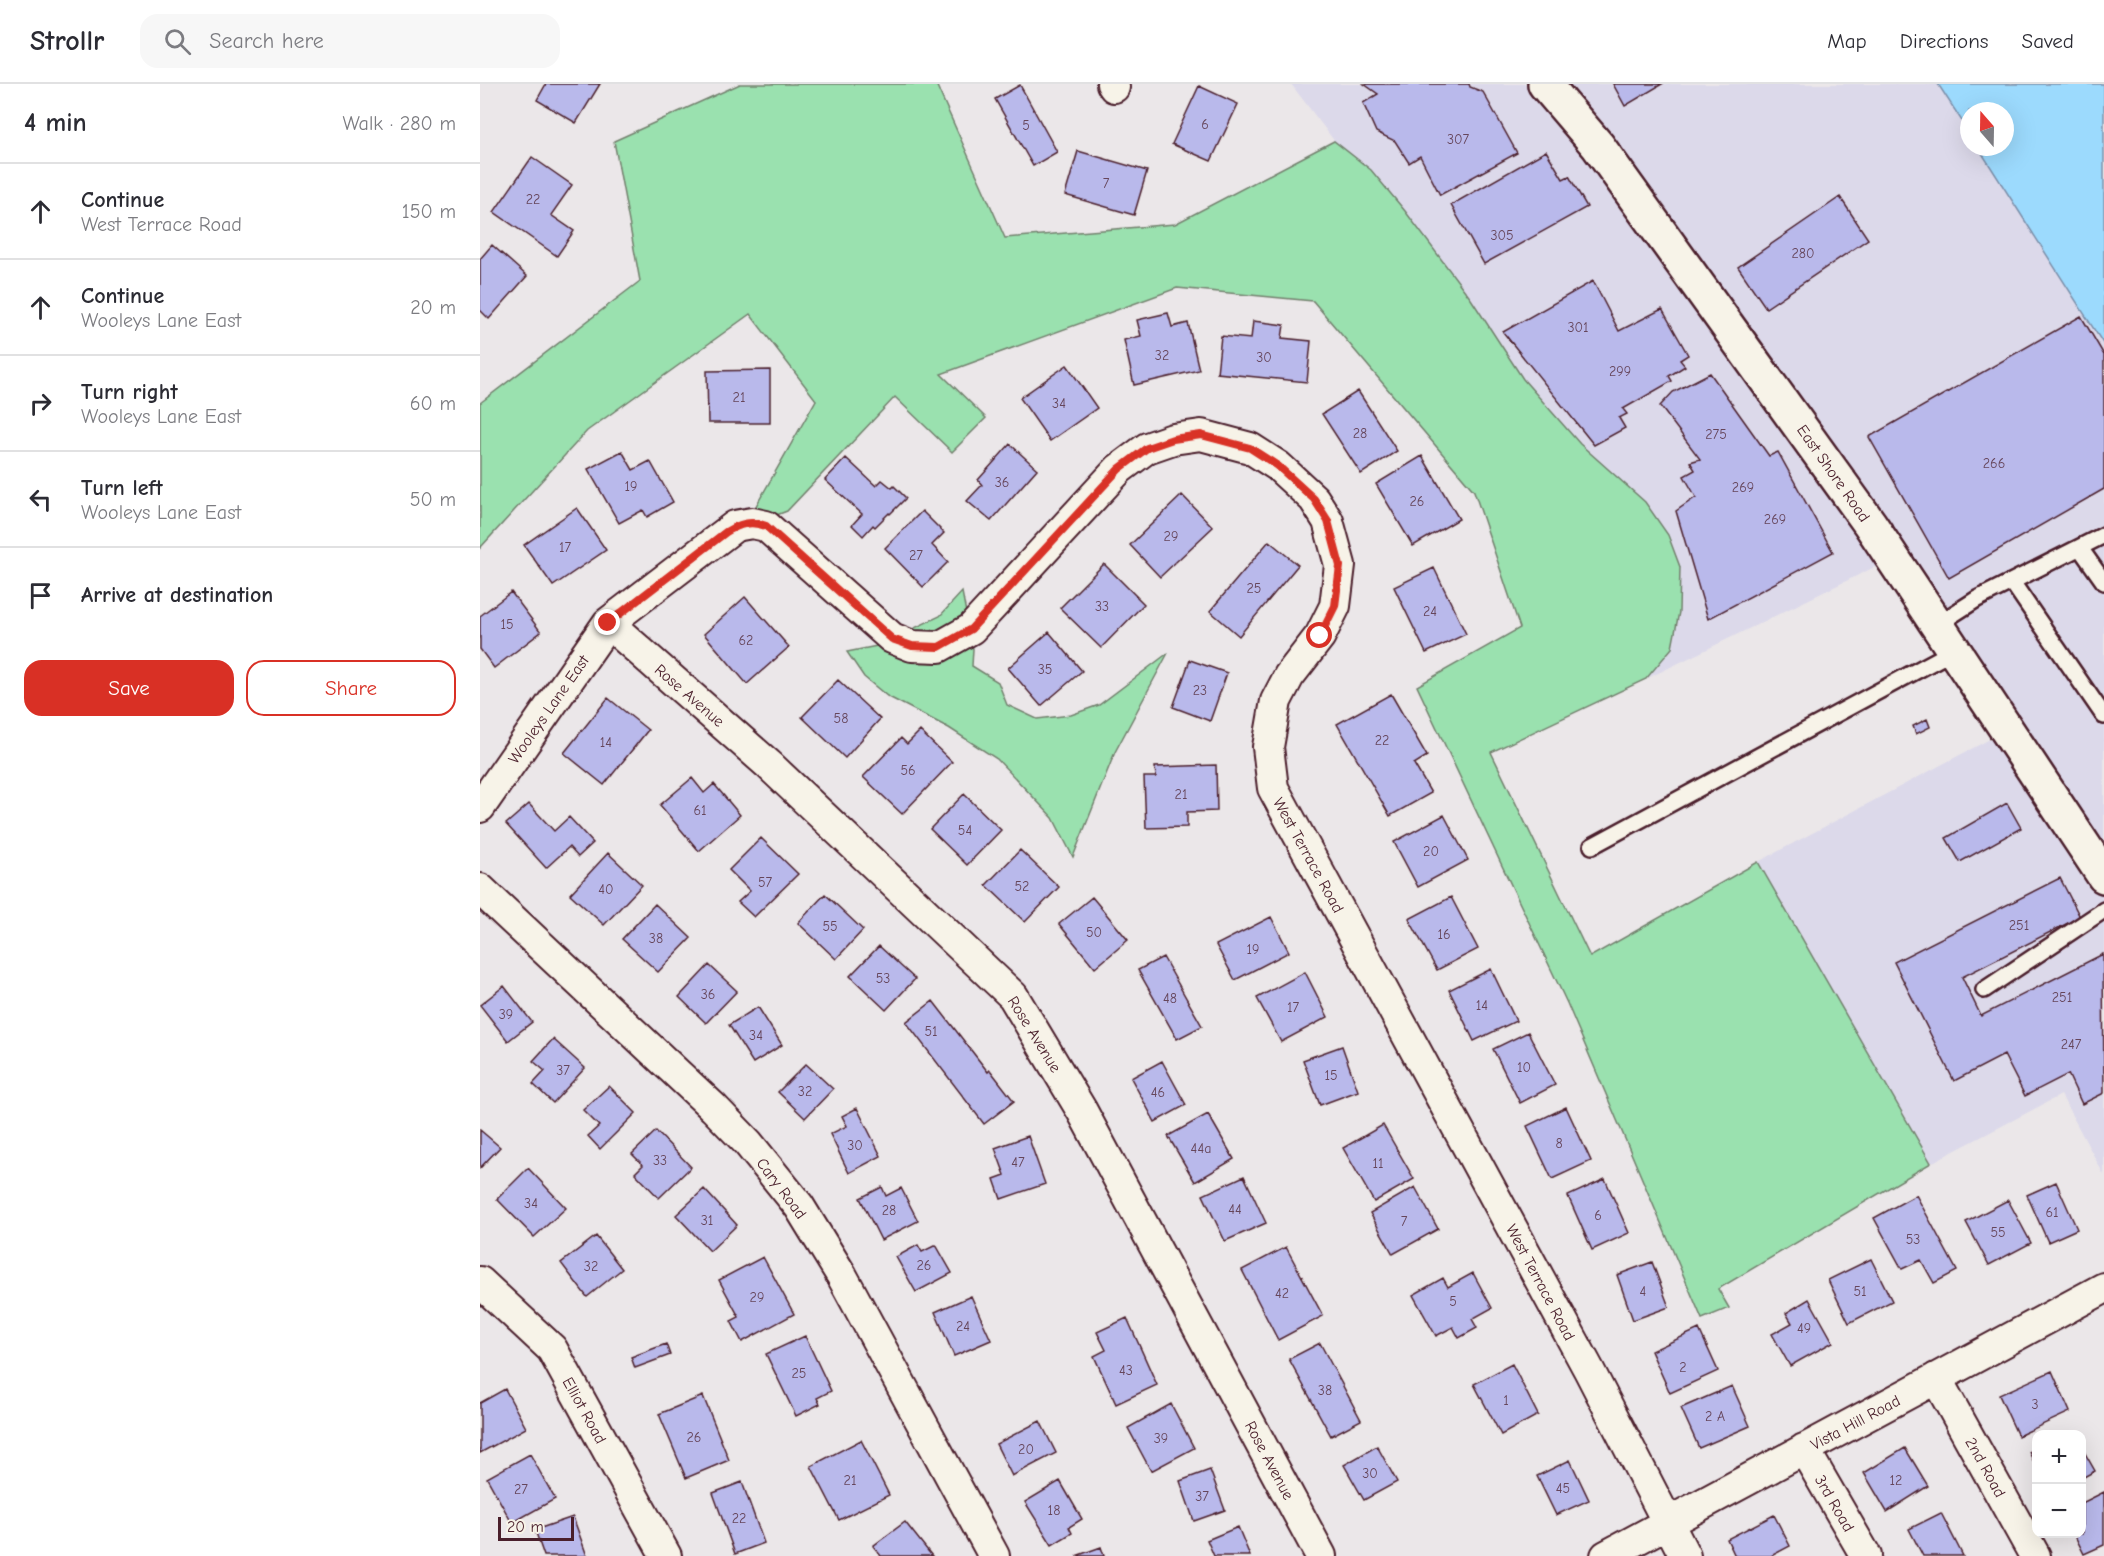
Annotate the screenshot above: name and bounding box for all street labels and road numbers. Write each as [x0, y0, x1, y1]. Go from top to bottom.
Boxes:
street label: East Shore Road [1793, 422, 1873, 526]
street label: Wooleys Lane East [505, 652, 593, 767]
street label: Rose Avenue [651, 661, 728, 731]
street label: West Terrace Road [1269, 795, 1347, 916]
street label: Rose Avenue [1004, 993, 1065, 1076]
street label: Cary Road [753, 1155, 810, 1223]
street label: West Terrace Road [1502, 1221, 1578, 1344]
street label: Elliot Road [559, 1374, 610, 1447]
street label: Vista Hill Road [1808, 1392, 1903, 1454]
street label: Rose Avenue [1241, 1418, 1297, 1503]
street label: 2nd Road [1961, 1434, 2009, 1501]
street label: 3rd Road [1811, 1472, 1858, 1535]

